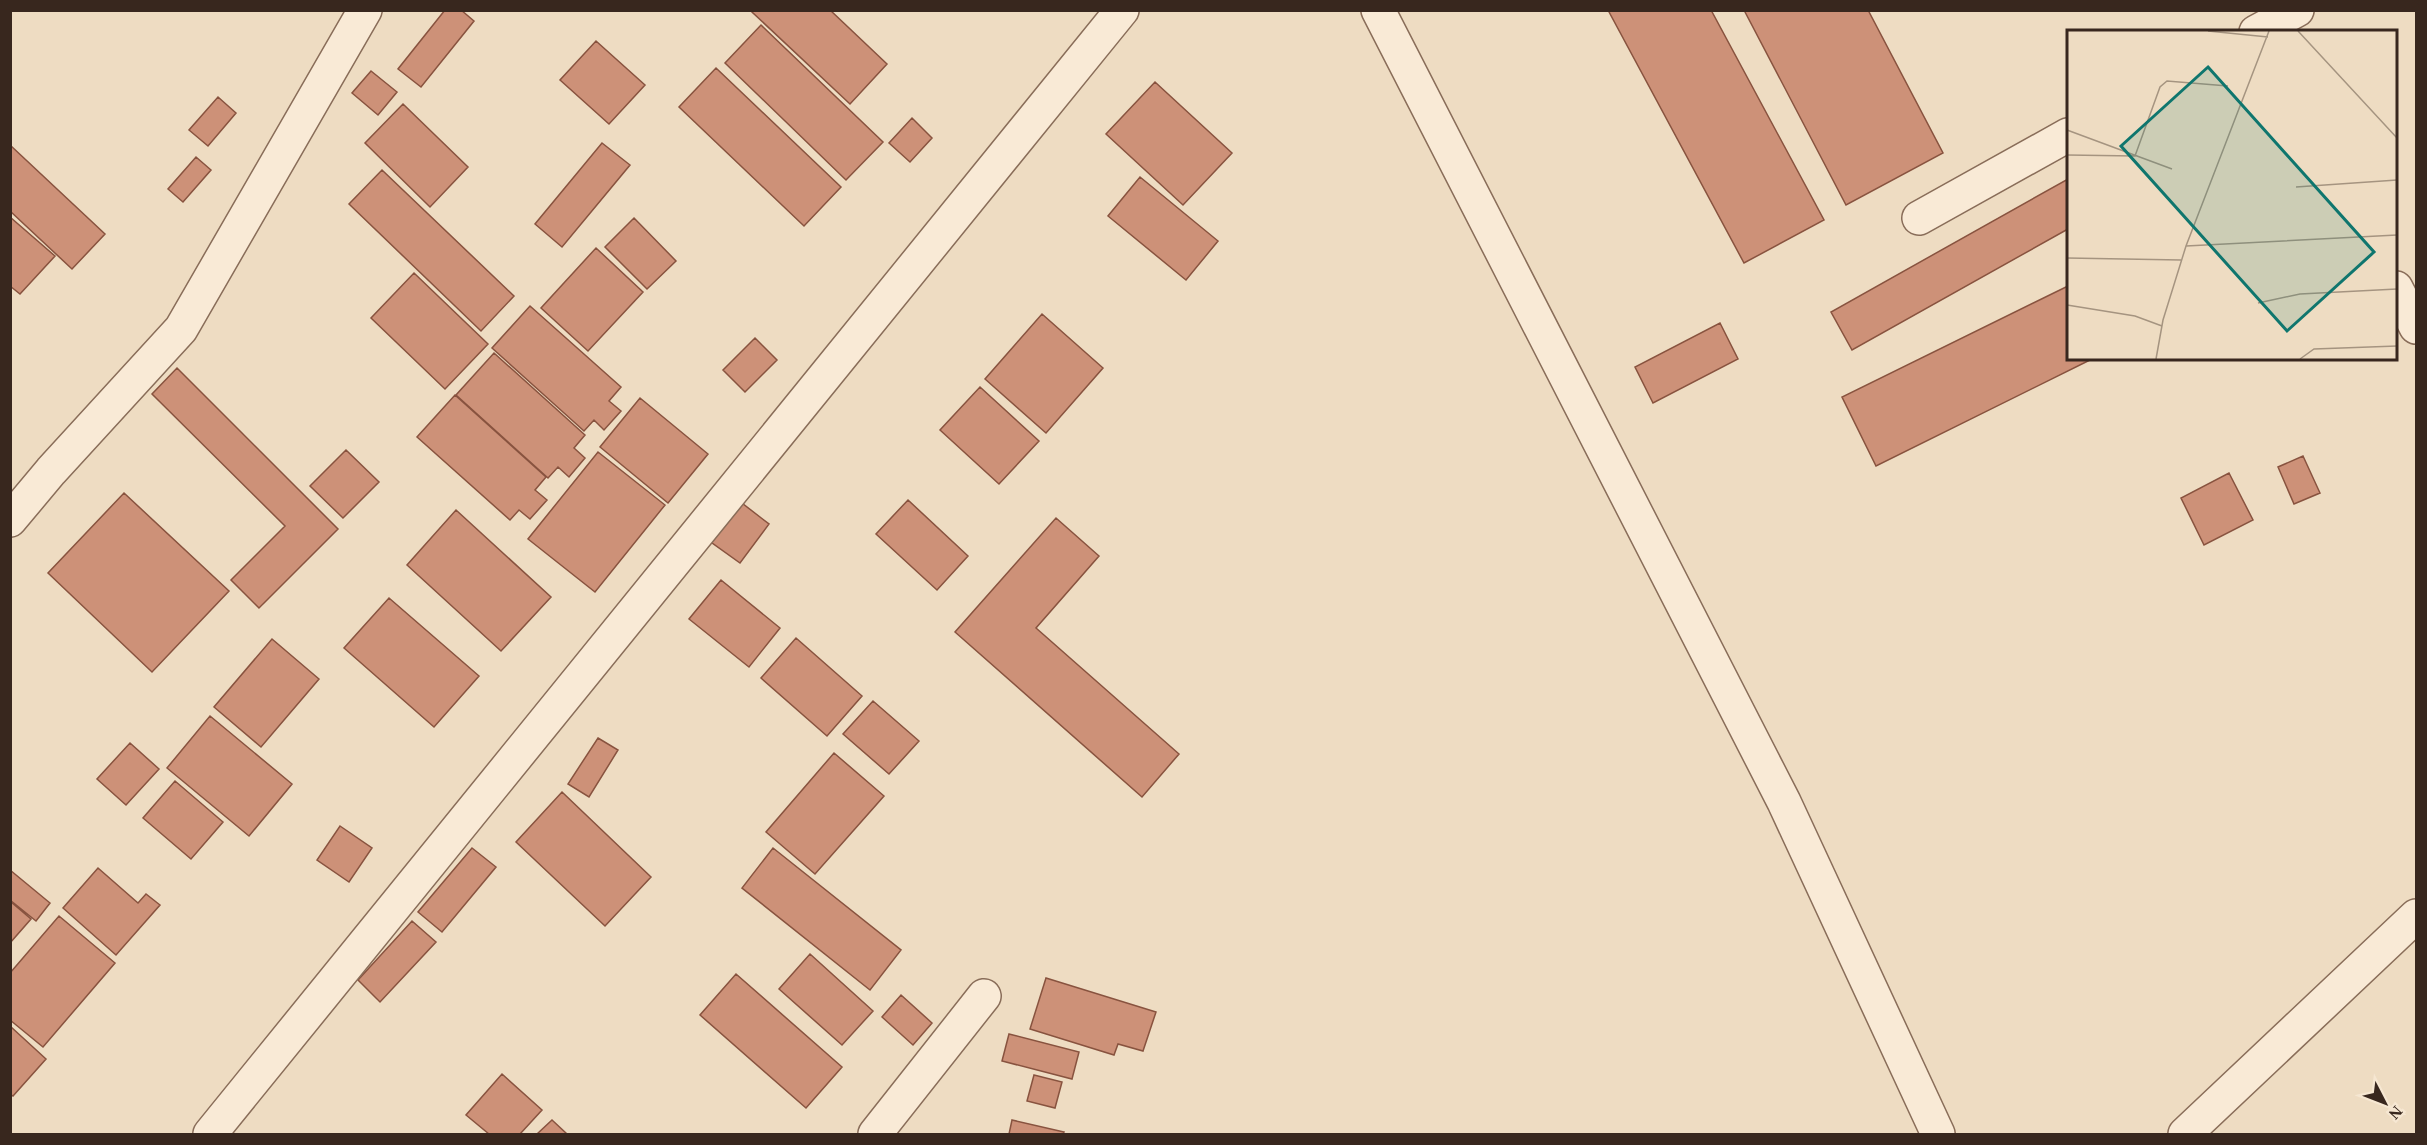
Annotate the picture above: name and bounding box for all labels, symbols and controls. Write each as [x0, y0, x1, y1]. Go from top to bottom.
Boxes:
inset map [2067, 30, 2397, 360]
north arrow [2355, 1073, 2415, 1133]
text: N [2385, 1103, 2406, 1123]

